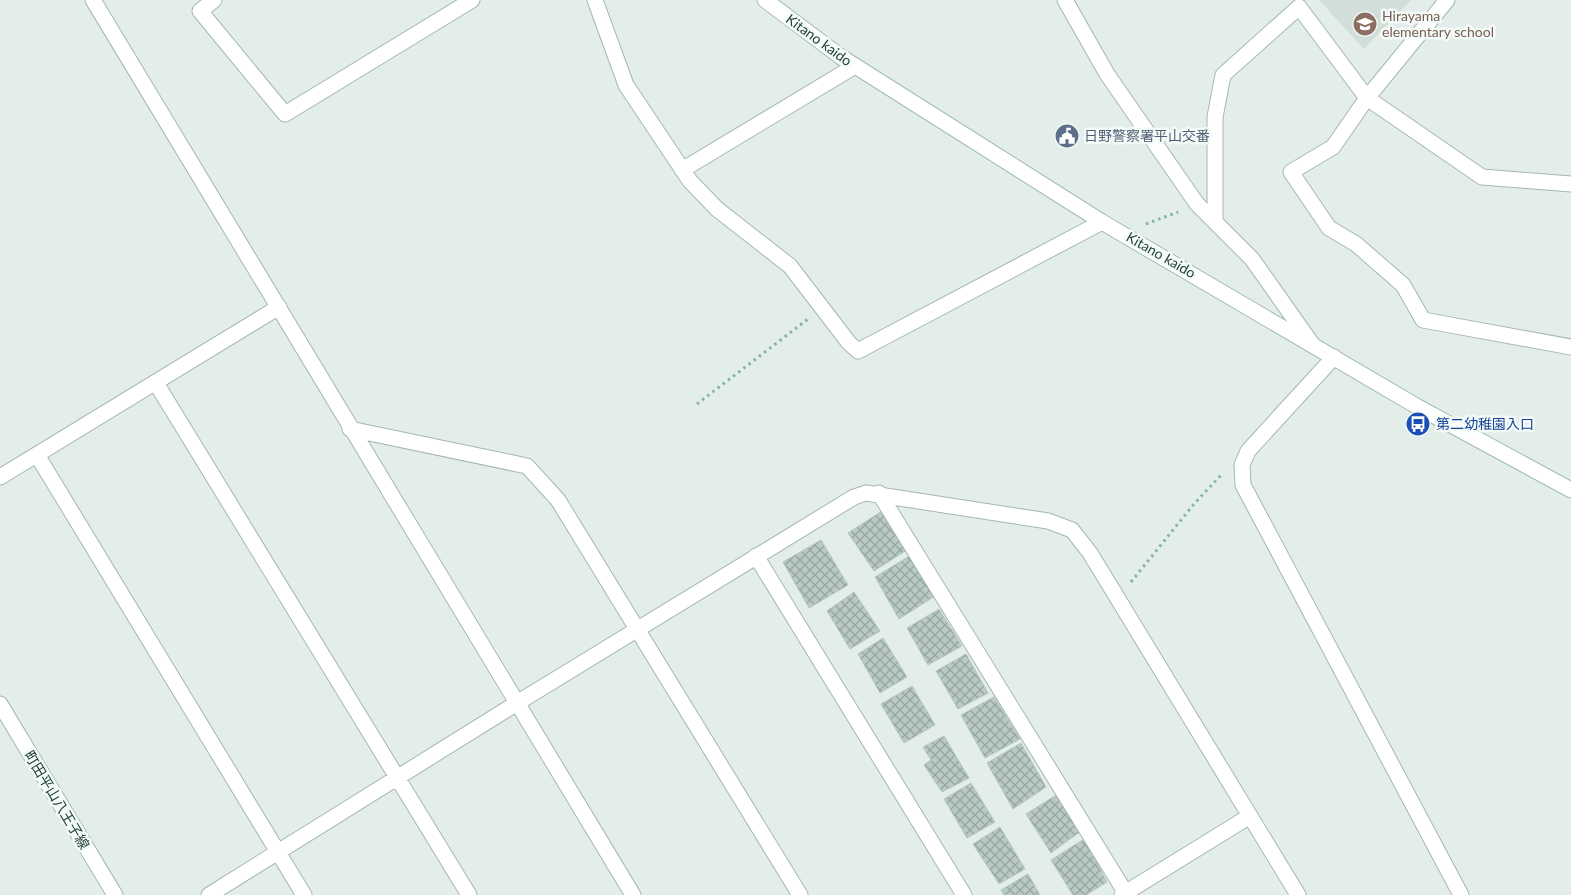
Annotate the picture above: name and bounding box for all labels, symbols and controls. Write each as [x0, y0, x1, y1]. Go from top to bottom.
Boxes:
place label: Hirayama elementary school [1382, 7, 1494, 40]
street label: Kitano kaido [783, 10, 856, 69]
school or university icon: Hirayama elementary school [1352, 11, 1378, 37]
public building icon: 日野警察署平山交番 [1054, 123, 1080, 149]
place label: 日野警察署平山交番 [1084, 127, 1210, 144]
street label: Kitano kaido [1124, 228, 1199, 281]
bus stop icon: 第二幼稚園入口 [1405, 411, 1431, 437]
place label: 第二幼稚園入口 [1436, 415, 1534, 432]
street label: 町田平山八王子線 [21, 747, 94, 852]

